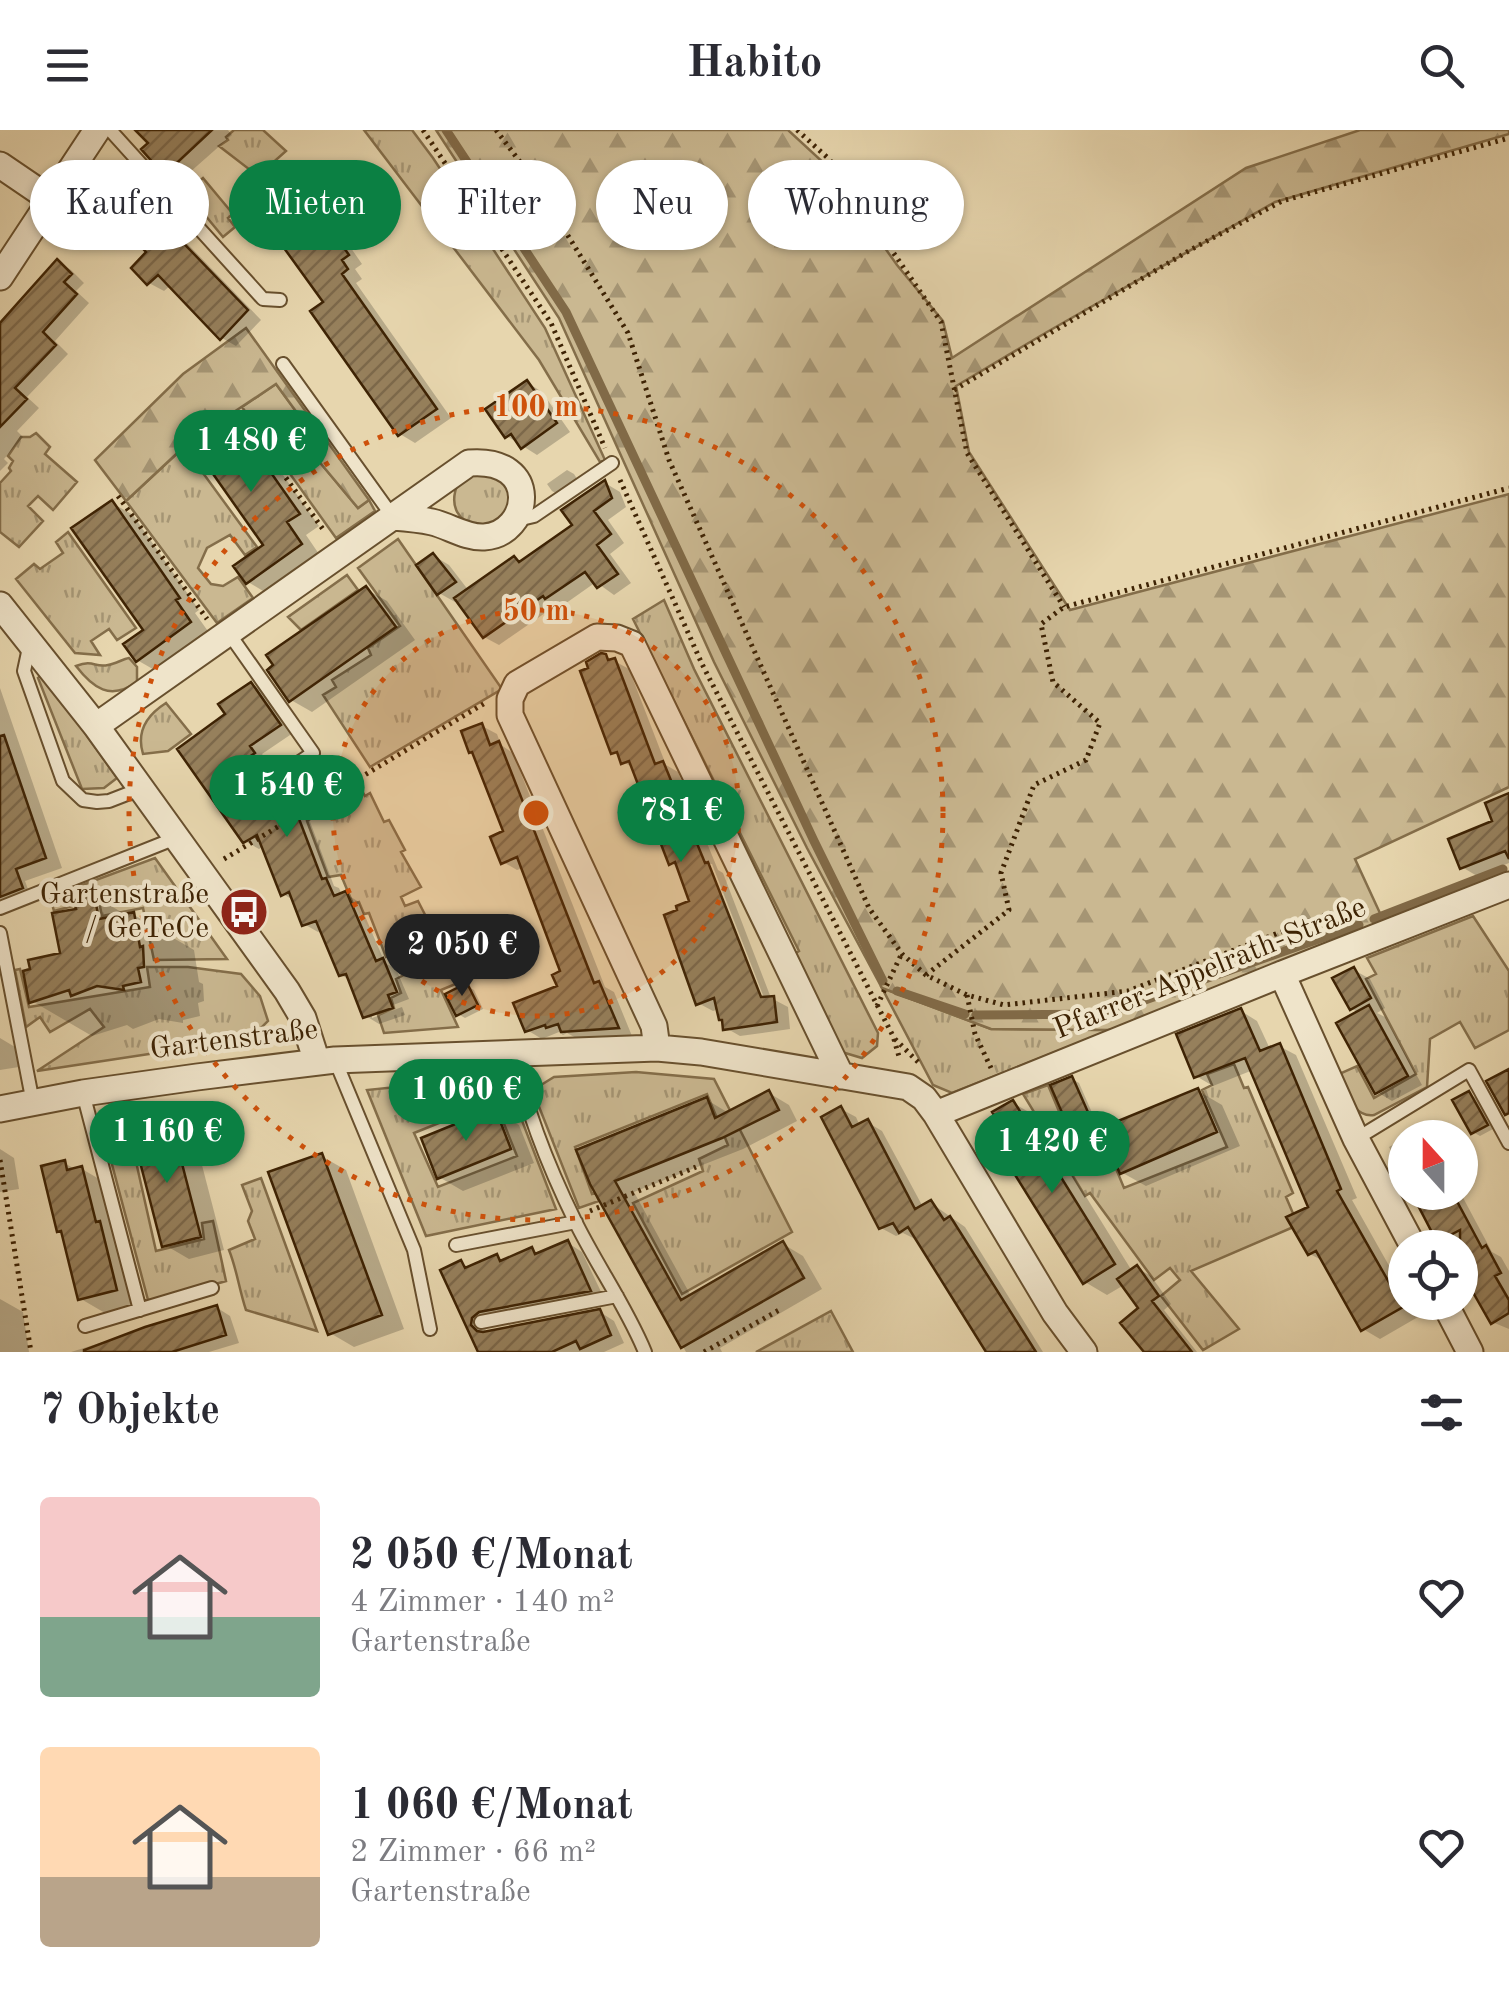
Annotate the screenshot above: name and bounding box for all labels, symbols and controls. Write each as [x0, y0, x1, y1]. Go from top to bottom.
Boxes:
icon: menu [40, 38, 95, 93]
icon: search [1414, 38, 1469, 93]
text: Habito [686, 42, 823, 87]
chip: Kaufen [30, 160, 209, 250]
chip: Mieten [229, 160, 401, 250]
chip: Filter [421, 160, 576, 250]
chip: Neu [596, 160, 728, 250]
chip: Wohnung [748, 160, 964, 250]
text: 100 m [494, 393, 578, 423]
pin: 1 480 € [159, 410, 343, 495]
text: 1 480 € [196, 426, 306, 458]
text: 50 m [502, 597, 570, 627]
pin: 1 540 € [195, 755, 379, 840]
text: 1 540 € [232, 771, 342, 803]
pin: 781 € [611, 780, 751, 865]
centre of rings [518, 795, 554, 831]
text: 781 € [639, 796, 723, 828]
place label: Gartenstraße / GeTeCe [40, 880, 209, 944]
bus stop icon: Gartenstraße / GeTeCe [218, 886, 270, 938]
street label: Pfarrer-Appelrath-Straße [1050, 893, 1370, 1045]
pin: 2 050 € [370, 914, 554, 999]
text: 2 050 € [407, 930, 517, 962]
street label: Gartenstraße [148, 1015, 320, 1065]
pin: 1 060 € [374, 1059, 558, 1144]
text: 1 060 € [411, 1075, 521, 1107]
pin: 1 160 € [75, 1101, 259, 1186]
pin: 1 420 € [960, 1111, 1144, 1196]
text: 1 160 € [112, 1117, 222, 1149]
north arrow [1388, 1120, 1478, 1210]
map controls [1388, 1120, 1478, 1320]
text: 1 420 € [997, 1127, 1107, 1159]
button: locate [1388, 1230, 1478, 1320]
icon: filters [1414, 1385, 1469, 1440]
text: 7 Objekte [40, 1391, 220, 1433]
text: 2 050 €/Monat [350, 1536, 633, 1578]
icon: home [120, 1537, 240, 1657]
icon: heart [1414, 1570, 1469, 1625]
text: 4 Zimmer · 140 m² [350, 1587, 615, 1619]
text: Gartenstraße [350, 1627, 531, 1659]
text: 1 060 €/Monat [350, 1786, 633, 1828]
icon: home [120, 1787, 240, 1907]
icon: heart [1414, 1820, 1469, 1875]
text: 2 Zimmer · 66 m² [350, 1837, 596, 1869]
text: Gartenstraße [350, 1877, 531, 1909]

